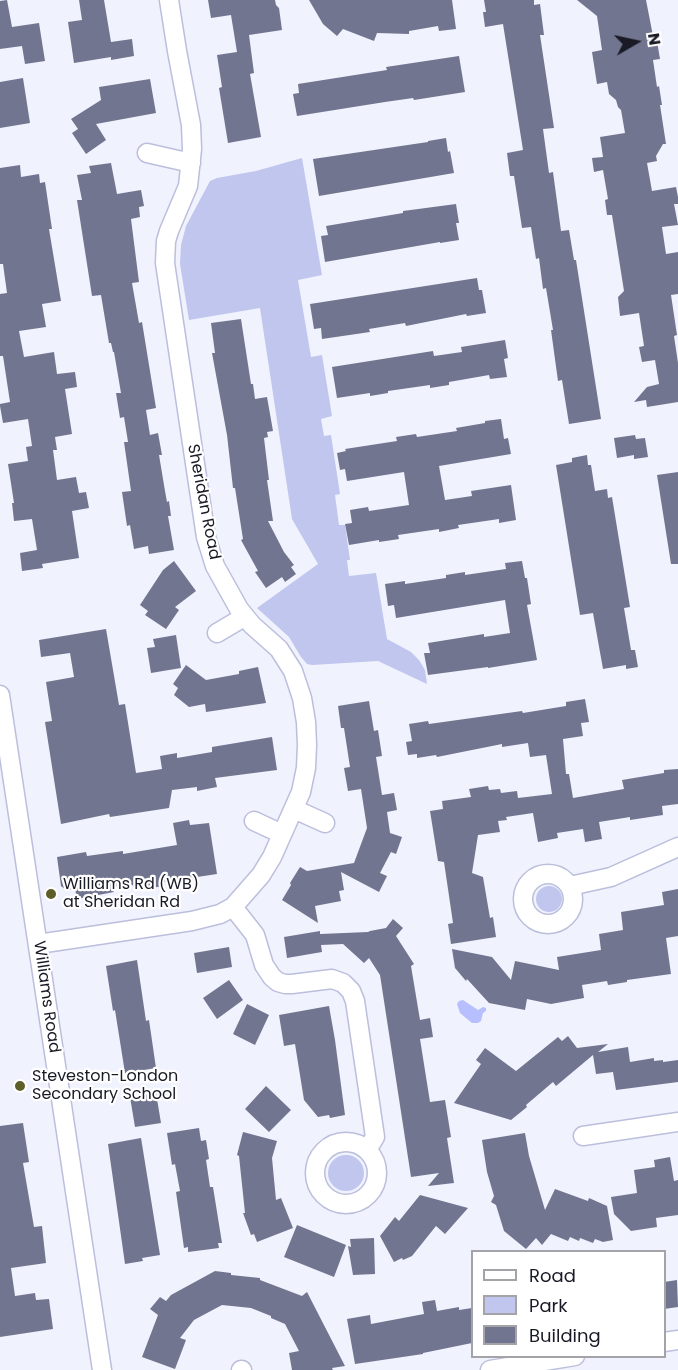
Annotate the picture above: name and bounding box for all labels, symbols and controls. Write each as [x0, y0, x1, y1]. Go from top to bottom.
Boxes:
north arrow [606, 12, 666, 72]
text: N [642, 31, 667, 47]
street label: Sheridan Road [182, 443, 224, 561]
place label: Williams Rd (WB) at Sheridan Rd [63, 875, 199, 913]
marker: Williams Rd (WB) at Sheridan Rd [44, 887, 58, 901]
street label: Williams Road [29, 940, 63, 1054]
place label: Steveston-London Secondary School [32, 1067, 178, 1105]
marker: Steveston-London Secondary School [13, 1079, 27, 1093]
legend [471, 1250, 666, 1358]
text: Road [529, 1263, 576, 1288]
text: Park [529, 1293, 568, 1318]
text: Building [529, 1323, 601, 1348]

